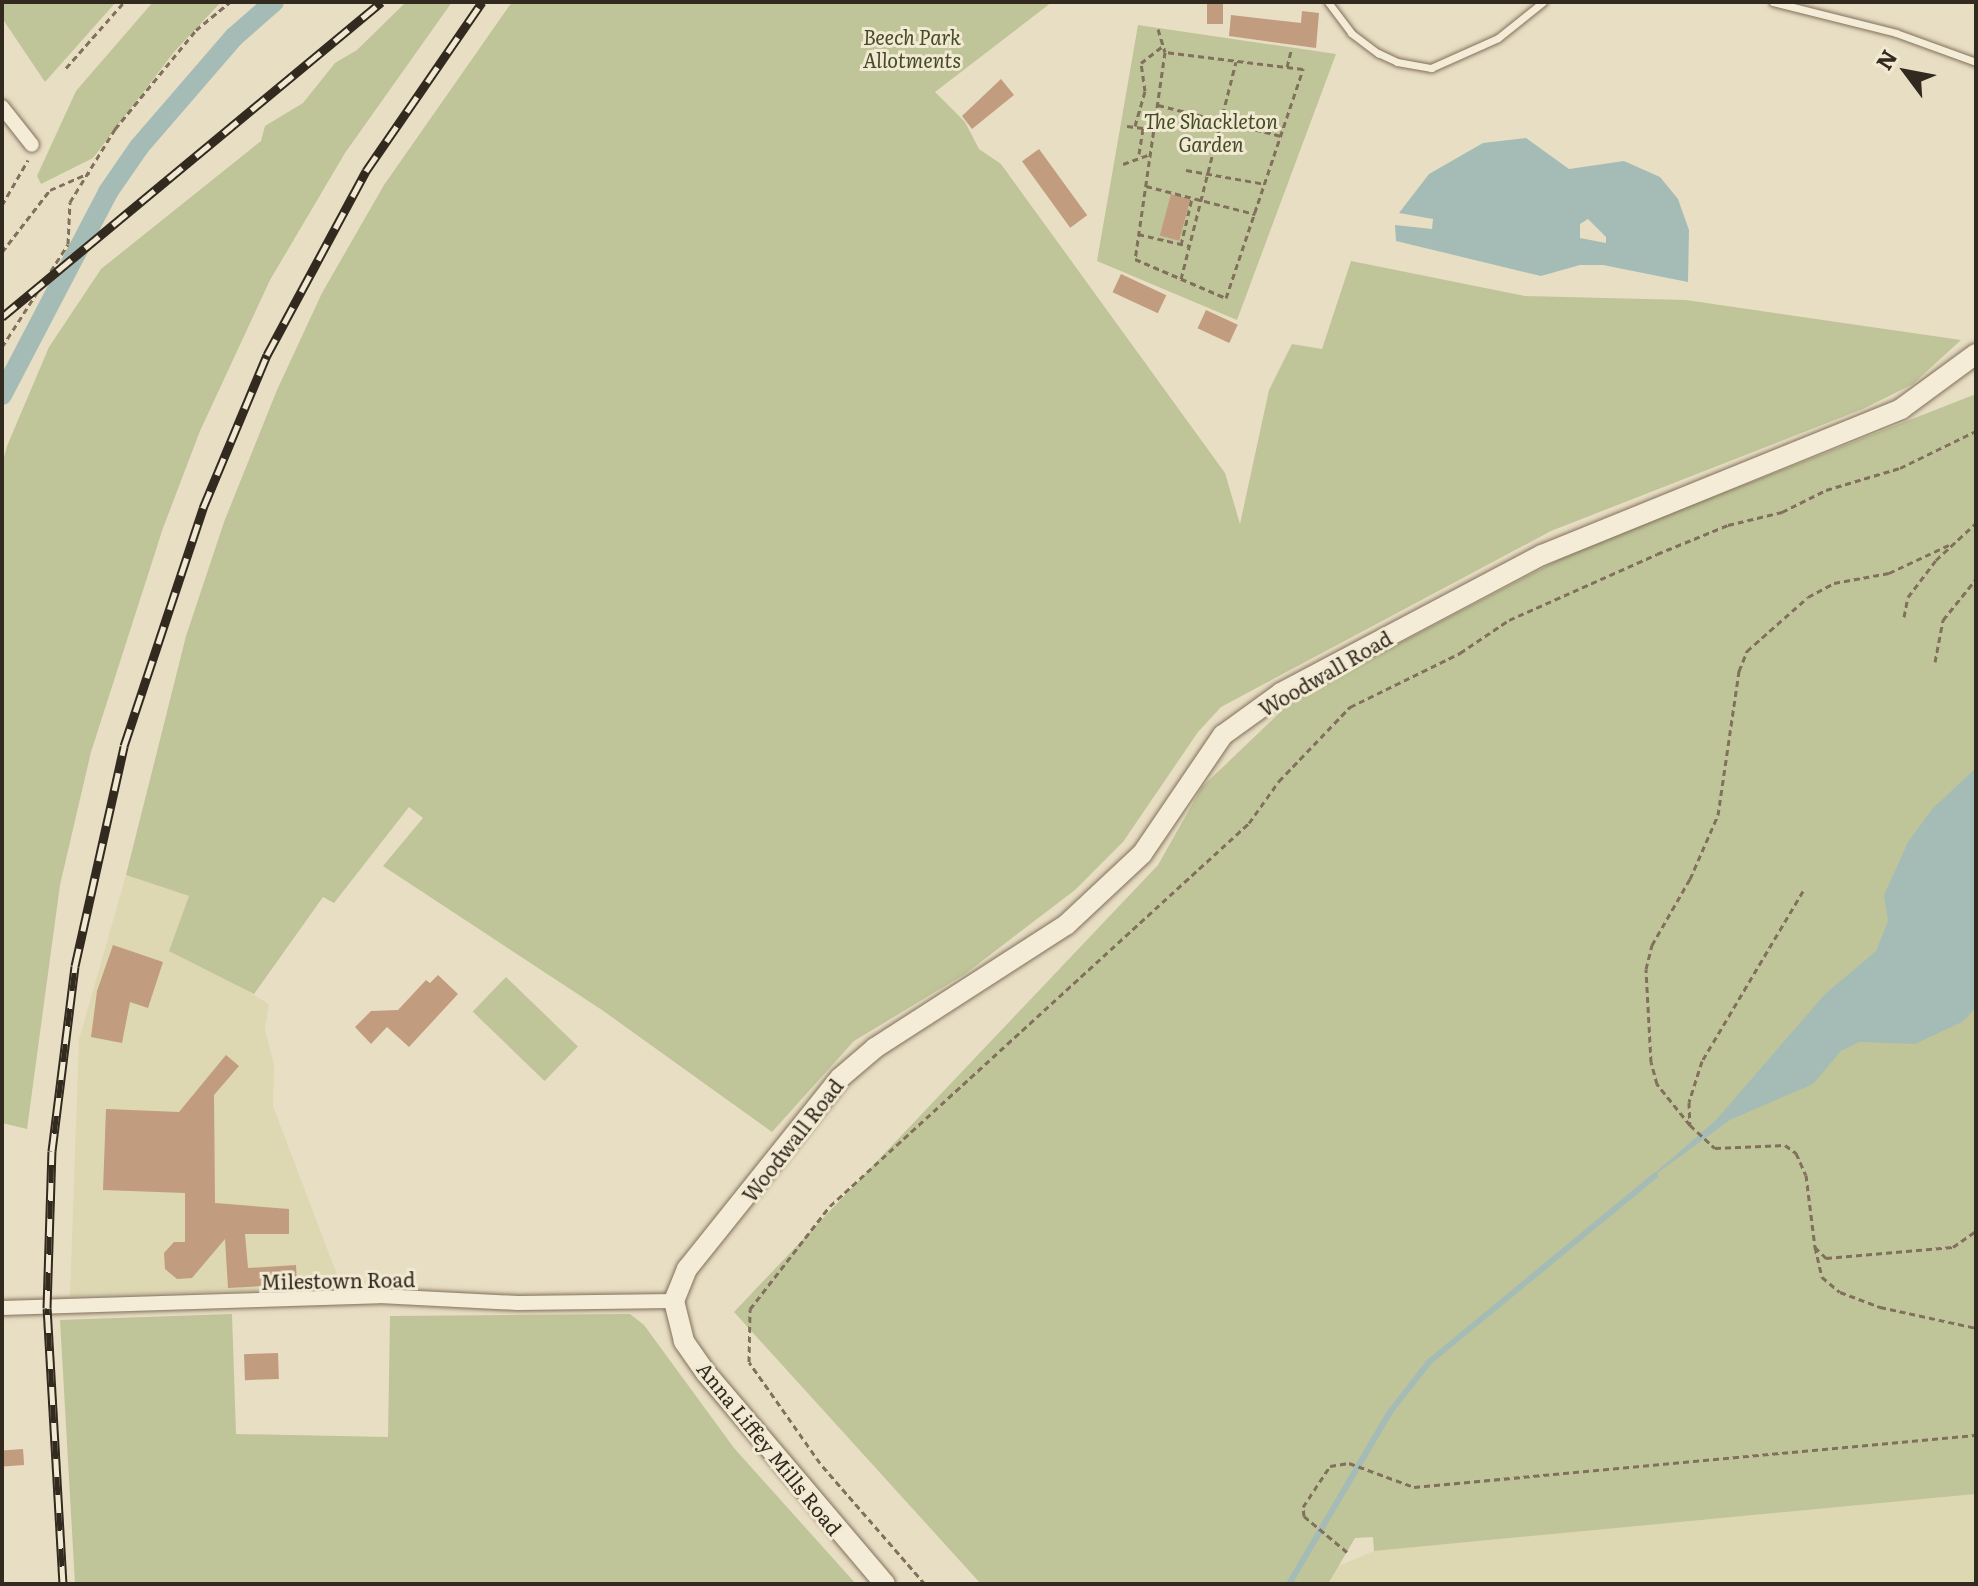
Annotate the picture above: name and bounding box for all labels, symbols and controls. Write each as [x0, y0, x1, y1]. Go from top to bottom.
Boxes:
park label: Beech Park Allotments [863, 25, 961, 72]
north arrow [1866, 32, 1946, 112]
text: N [1866, 42, 1904, 76]
park label: The Shackleton Garden [1144, 109, 1278, 156]
street label: Woodwall Road [1254, 625, 1396, 721]
street label: Woodwall Road [737, 1074, 847, 1206]
street label: Milestown Road [261, 1267, 415, 1293]
street label: Anna Liffey Mills Road [693, 1357, 847, 1539]

